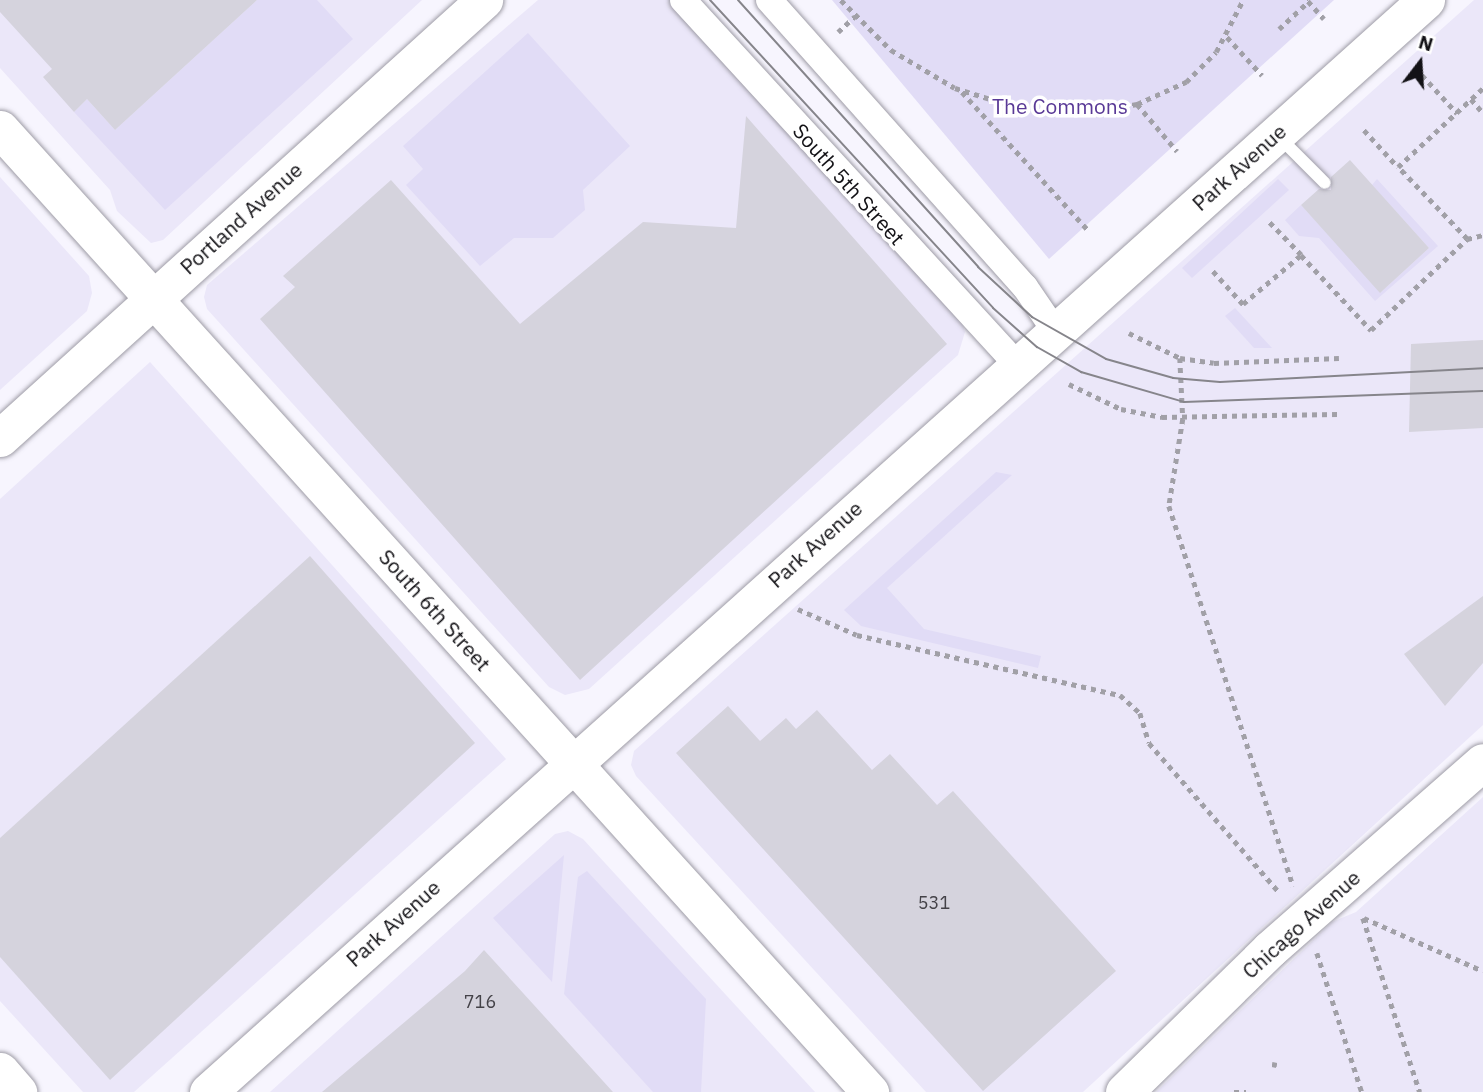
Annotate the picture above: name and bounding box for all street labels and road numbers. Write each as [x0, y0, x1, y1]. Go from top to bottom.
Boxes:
street label: South 5th Street [788, 118, 910, 250]
street label: Park Avenue [1187, 118, 1291, 216]
street label: Portland Avenue [175, 157, 307, 279]
street label: Park Avenue [763, 495, 867, 593]
street label: South 6th Street [374, 544, 496, 676]
street label: Chicago Avenue [1237, 865, 1365, 983]
street label: Park Avenue [341, 874, 445, 972]

